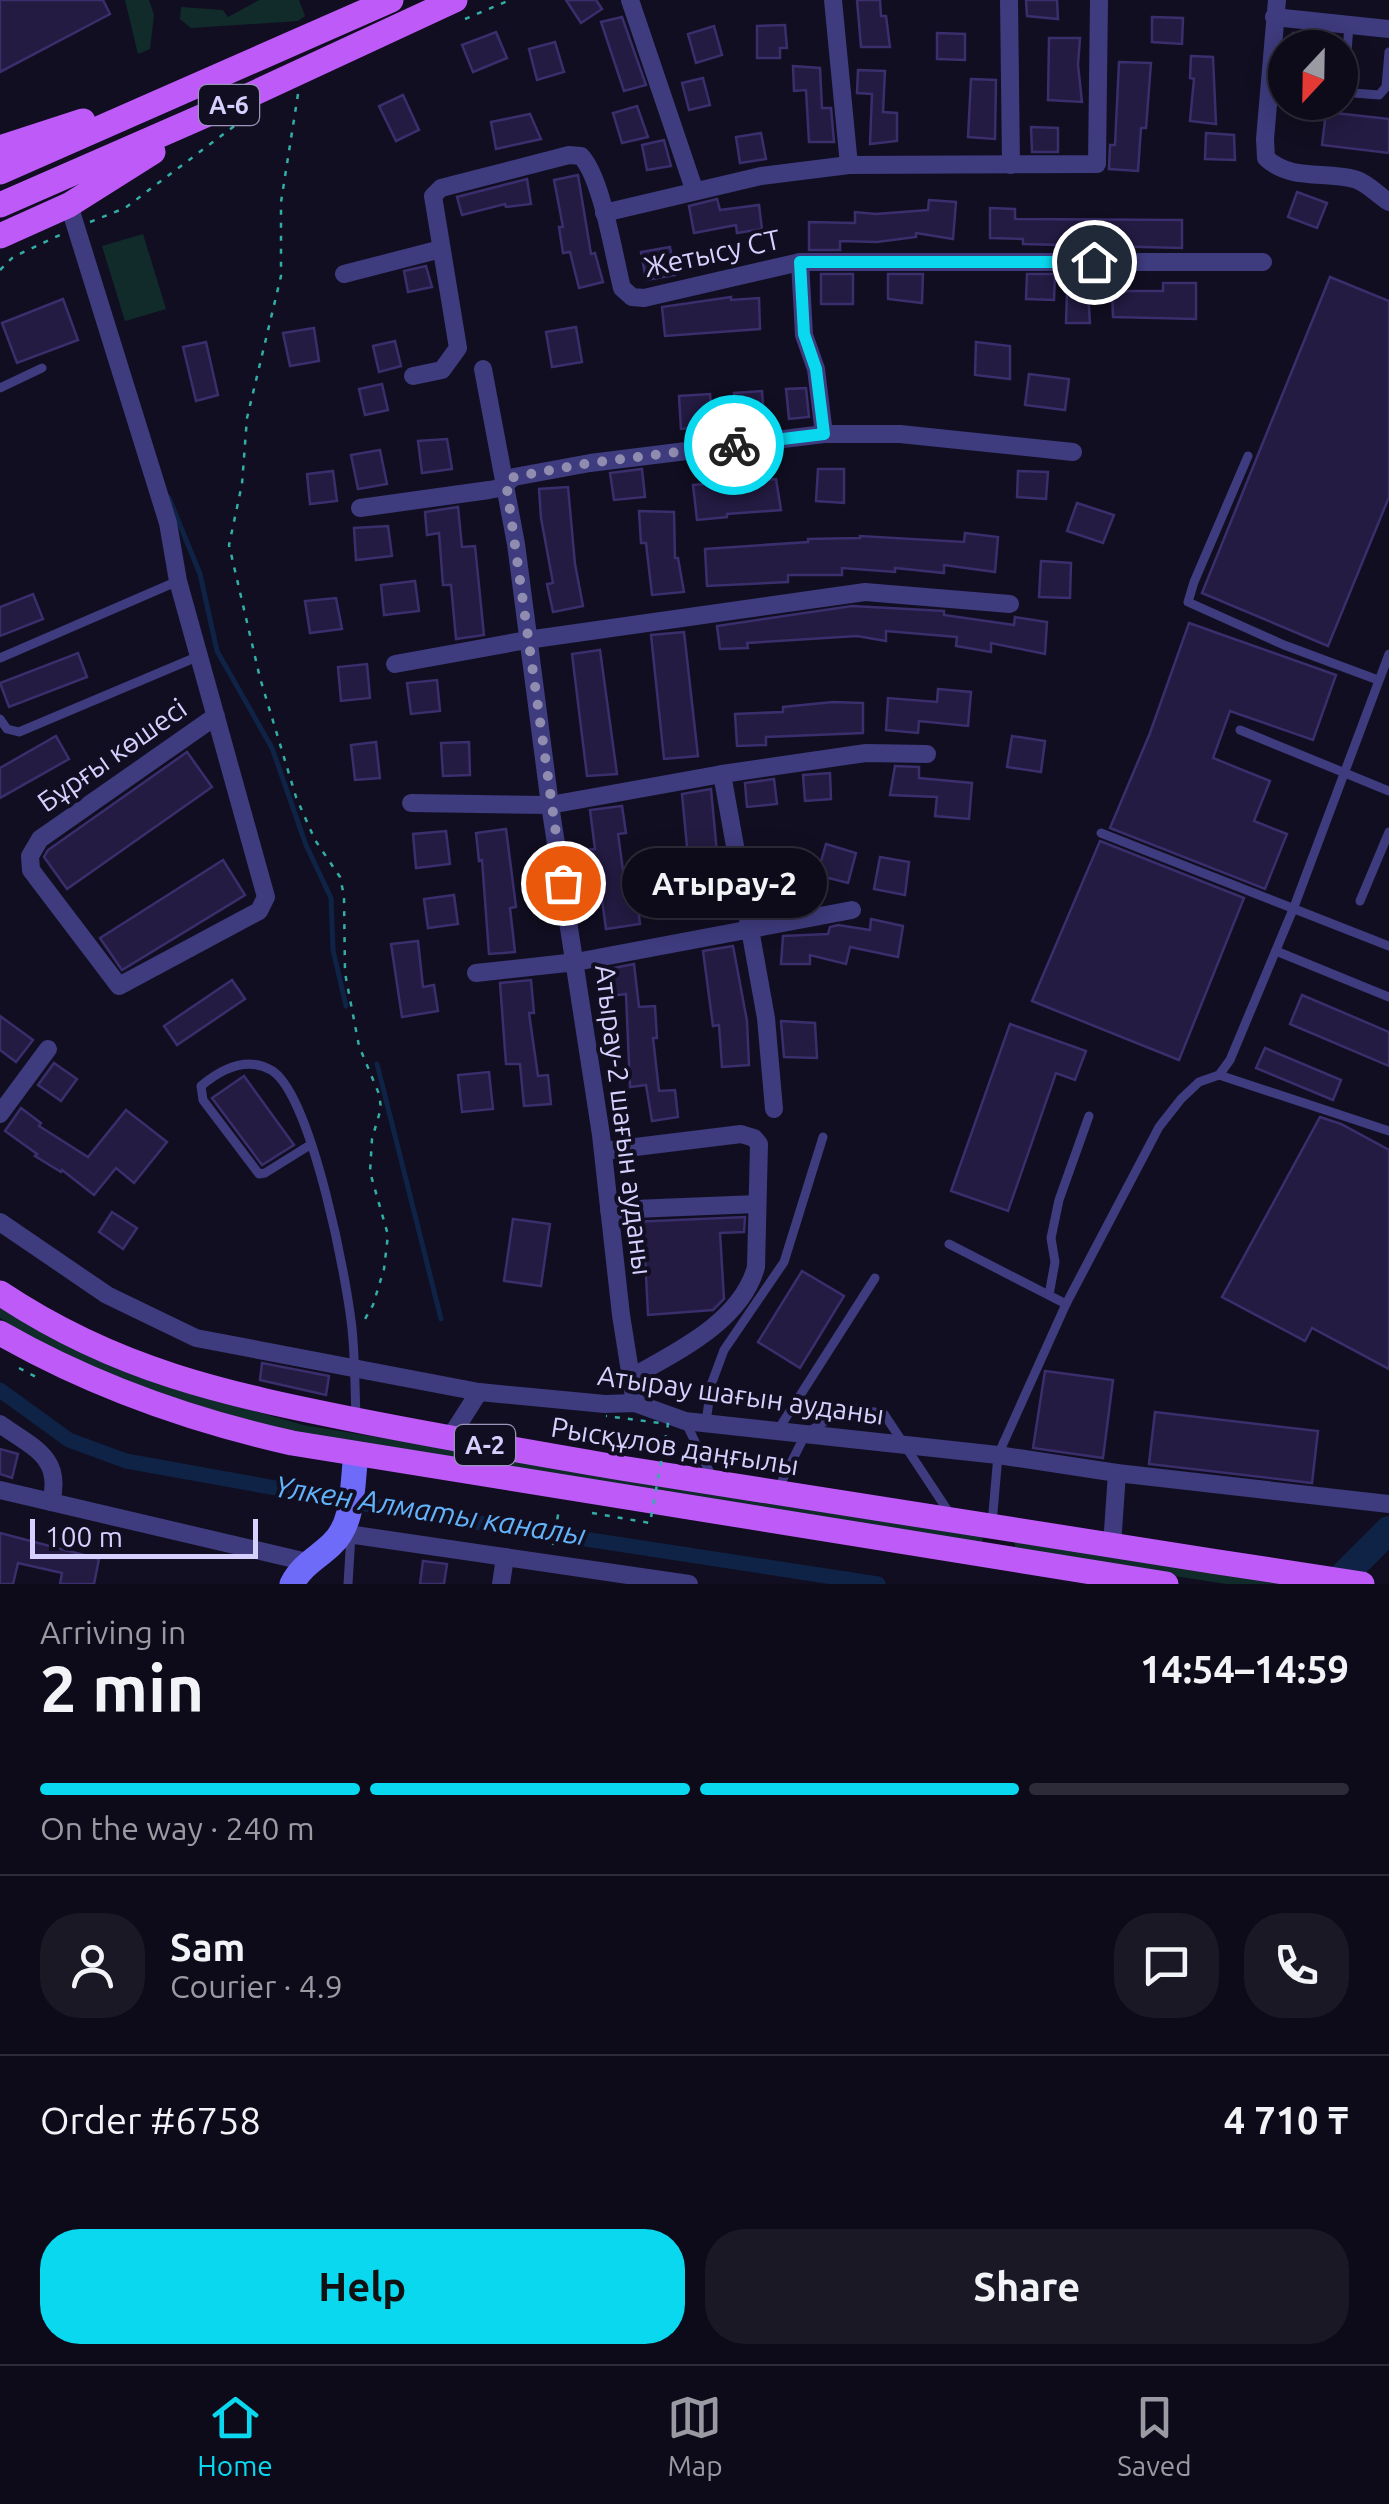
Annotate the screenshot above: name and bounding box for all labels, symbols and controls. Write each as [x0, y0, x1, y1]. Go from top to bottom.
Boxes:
north arrow [1268, 30, 1358, 120]
map controls [1268, 30, 1358, 120]
road number: A-6 [199, 85, 259, 125]
pin [1052, 220, 1137, 305]
street label: Жетысу СТ [641, 223, 783, 282]
icon: home [1067, 235, 1122, 290]
courier [684, 395, 784, 495]
icon: bike [707, 418, 762, 473]
street label: Бұрғы көшесі [31, 692, 192, 817]
pin [521, 841, 606, 926]
callout: Атырау-2 [623, 848, 828, 918]
icon: bag [536, 856, 591, 911]
text: Атырау-2 [652, 865, 797, 901]
street label: Атырау-2 шағын ауданы [590, 963, 659, 1277]
street label: Атырау шағын ауданы [596, 1359, 886, 1430]
street label: Рысқұлов даңғылы [549, 1411, 801, 1480]
road number: A-2 [455, 1425, 515, 1465]
water label: Үлкен Алматы каналы [272, 1469, 588, 1551]
scale bar [30, 1514, 258, 1558]
text: 100 m [45, 1521, 123, 1552]
text: Arriving in [40, 1614, 186, 1650]
text: 14:54–14:59 [1140, 1648, 1349, 1690]
text: 2 min [40, 1651, 204, 1724]
text: On the way · 240 m [40, 1810, 315, 1846]
button: person [40, 1913, 145, 2018]
button: chat [1114, 1913, 1219, 2018]
button: phone [1244, 1913, 1349, 2018]
text: Sam [170, 1926, 245, 1968]
text: Courier · 4.9 [170, 1968, 343, 2004]
text: Order #6758 [40, 2099, 261, 2141]
text: 4 710 ₸ [1224, 2099, 1349, 2141]
button: Help [40, 2229, 685, 2344]
button: Share [705, 2229, 1349, 2344]
tab: Home [197, 2390, 273, 2481]
tab: Map [667, 2390, 723, 2481]
tab: Saved [1117, 2390, 1192, 2481]

